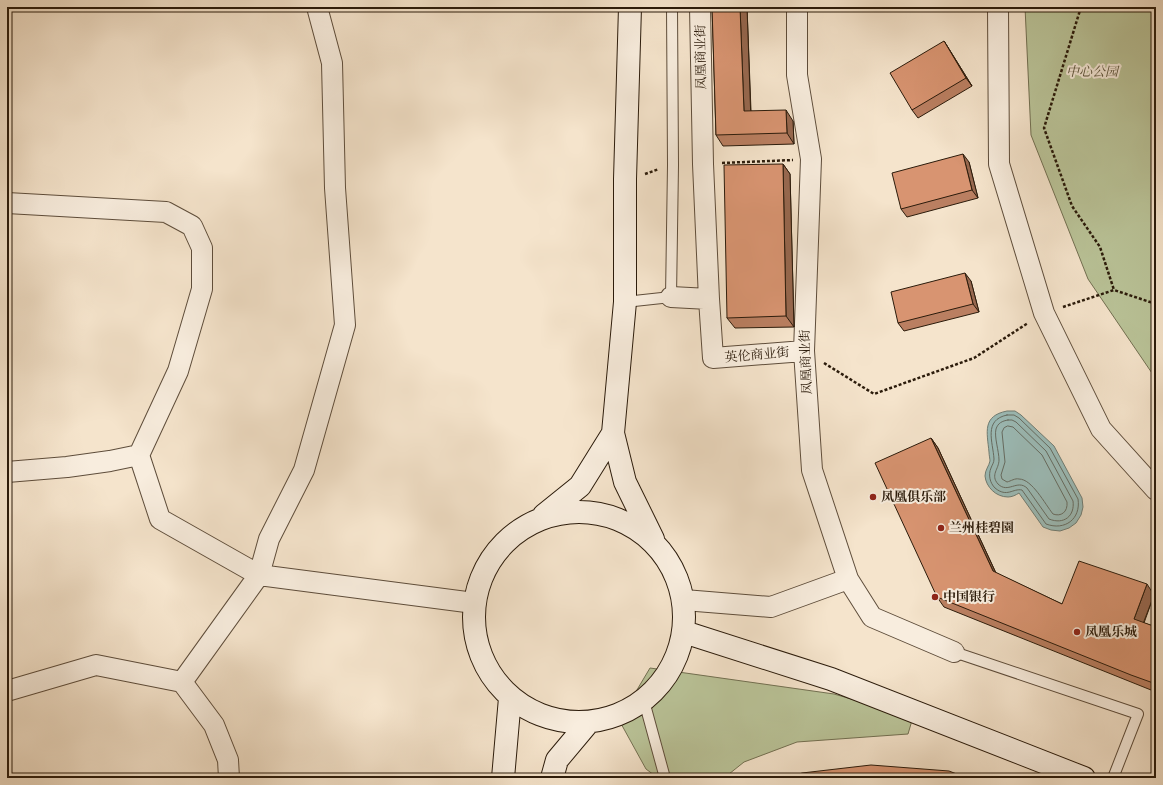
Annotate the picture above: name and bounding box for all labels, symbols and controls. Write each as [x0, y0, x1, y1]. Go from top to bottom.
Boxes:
street label: 凤凰商业街 [692, 24, 710, 90]
park label: 中心公园 [1066, 64, 1120, 80]
street label: 凤凰商业街 [797, 329, 815, 395]
street label: 英伦商业街 [724, 344, 790, 366]
place label: 凤凰俱乐部 [881, 489, 946, 505]
marker: 凤凰俱乐部 [868, 492, 878, 502]
place label: 兰州桂碧園 [949, 520, 1014, 536]
marker: 兰州桂碧園 [936, 523, 946, 533]
place label: 中国银行 [943, 589, 995, 605]
marker: 中国银行 [930, 592, 940, 602]
place label: 凤凰乐城 [1085, 624, 1137, 640]
marker: 凤凰乐城 [1072, 627, 1082, 637]

